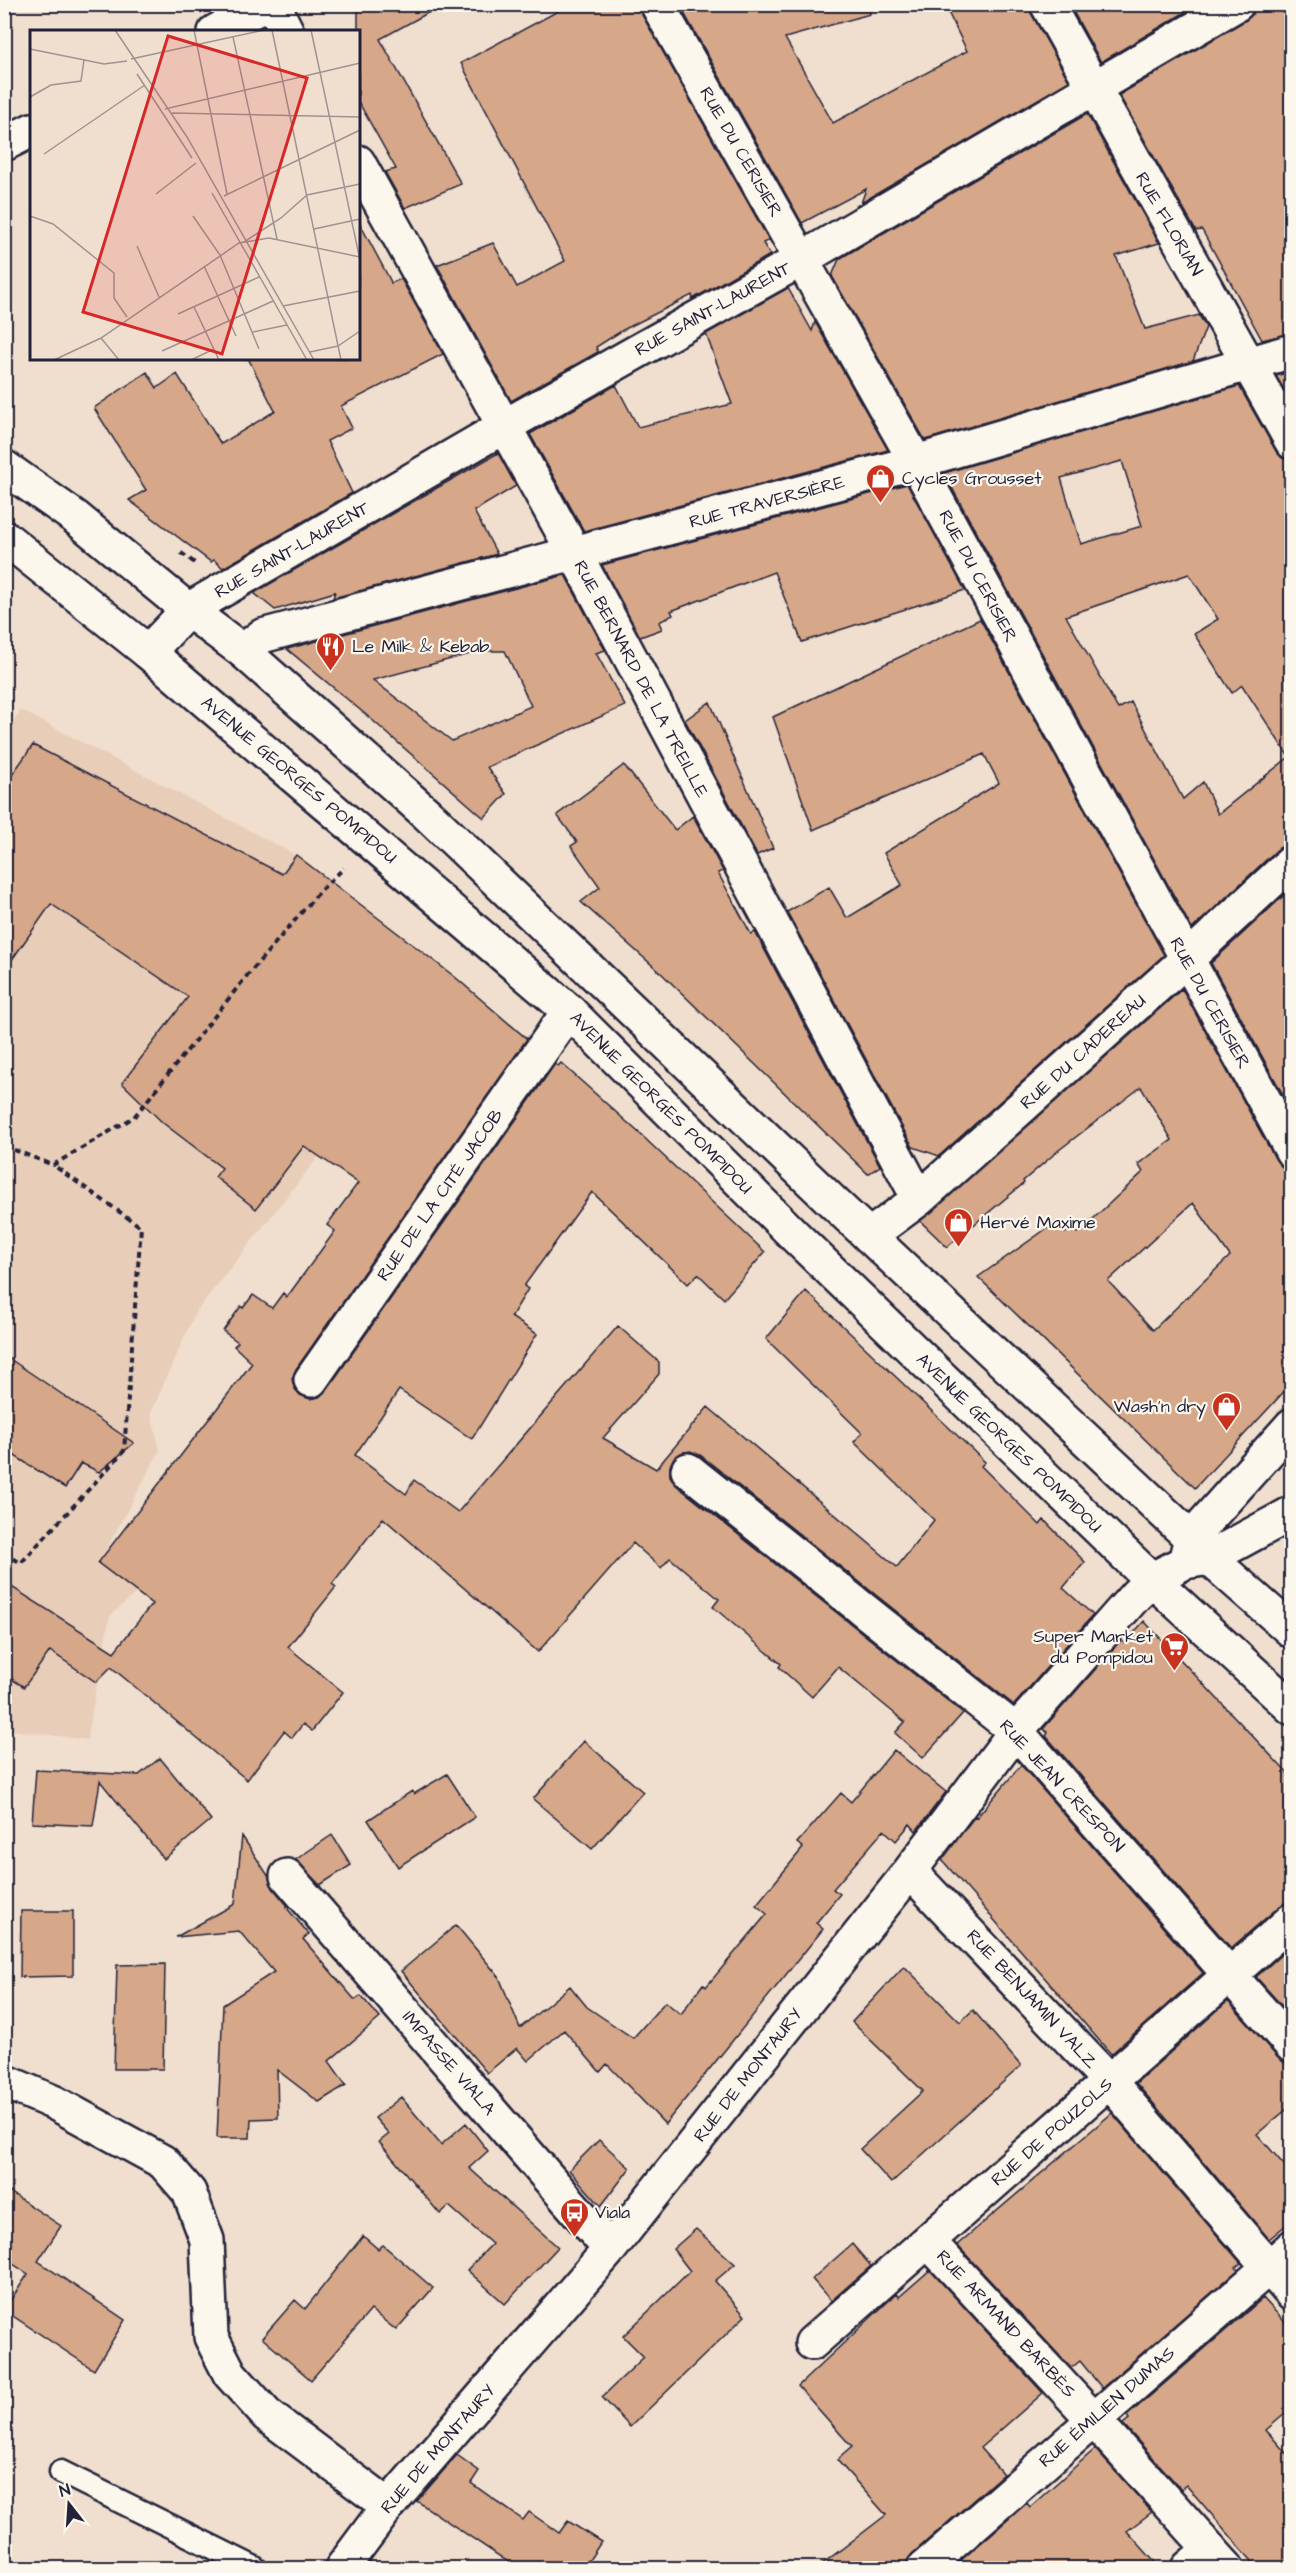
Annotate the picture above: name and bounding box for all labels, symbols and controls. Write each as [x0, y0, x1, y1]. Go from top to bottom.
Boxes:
inset map [30, 30, 360, 360]
street label: RUE DU CERISIER [694, 82, 788, 222]
street label: RUE FLORIAN [1129, 167, 1209, 281]
street label: RUE SAINT-LAURENT [630, 255, 796, 362]
shop icon: Cycles Grousset [865, 462, 897, 504]
place label: Cycles Grousset [902, 466, 1042, 492]
street label: RUE TRAVERSIÈRE [687, 469, 848, 535]
street label: RUE SAINT-LAURENT [210, 495, 375, 605]
street label: RUE DU CERISIER [933, 505, 1023, 647]
street label: RUE BERNARD DE LA TREILLE [568, 556, 714, 802]
restaurant icon: Le Milk & Kebab [315, 630, 347, 672]
place label: Le Milk & Kebab [352, 634, 489, 659]
street label: AVENUE GEORGES POMPIDOU [196, 690, 402, 870]
street label: RUE DU CERISIER [1164, 933, 1256, 1073]
street label: RUE DU CADEREAU [1015, 989, 1151, 1115]
street label: AVENUE GEORGES POMPIDOU [564, 1006, 758, 1200]
street label: RUE DE LA CITÉ JACOB [371, 1104, 509, 1286]
shop icon: Hervé Maxime [943, 1206, 975, 1248]
place label: Hervé Maxime [980, 1210, 1096, 1235]
street label: AVENUE GEORGES POMPIDOU [911, 1347, 1107, 1539]
shop icon: Wash'n dry [1211, 1390, 1243, 1432]
place label: Wash'n dry [1114, 1394, 1206, 1420]
place label: Super Market du Pompidou [1033, 1624, 1154, 1670]
supermarket icon: Super Market du Pompidou [1158, 1630, 1190, 1672]
street label: RUE JEAN CRESPON [994, 1714, 1130, 1858]
street label: RUE BENJAMIN VALZ [961, 1924, 1103, 2074]
street label: RUE DE MONTAURY [688, 2002, 809, 2147]
street label: IMPASSE VIALA [397, 2005, 502, 2121]
street label: RUE DE POUZOLS [986, 2072, 1118, 2192]
bus stop icon: Viala [558, 2196, 590, 2238]
place label: Viala [595, 2200, 630, 2225]
street label: RUE ARMAND BARBÈS [931, 2245, 1081, 2403]
street label: RUE ÉMILIEN DUMAS [1033, 2341, 1181, 2473]
street label: RUE DE MONTAURY [375, 2379, 501, 2519]
north arrow [39, 2474, 99, 2534]
text: N [57, 2479, 73, 2503]

